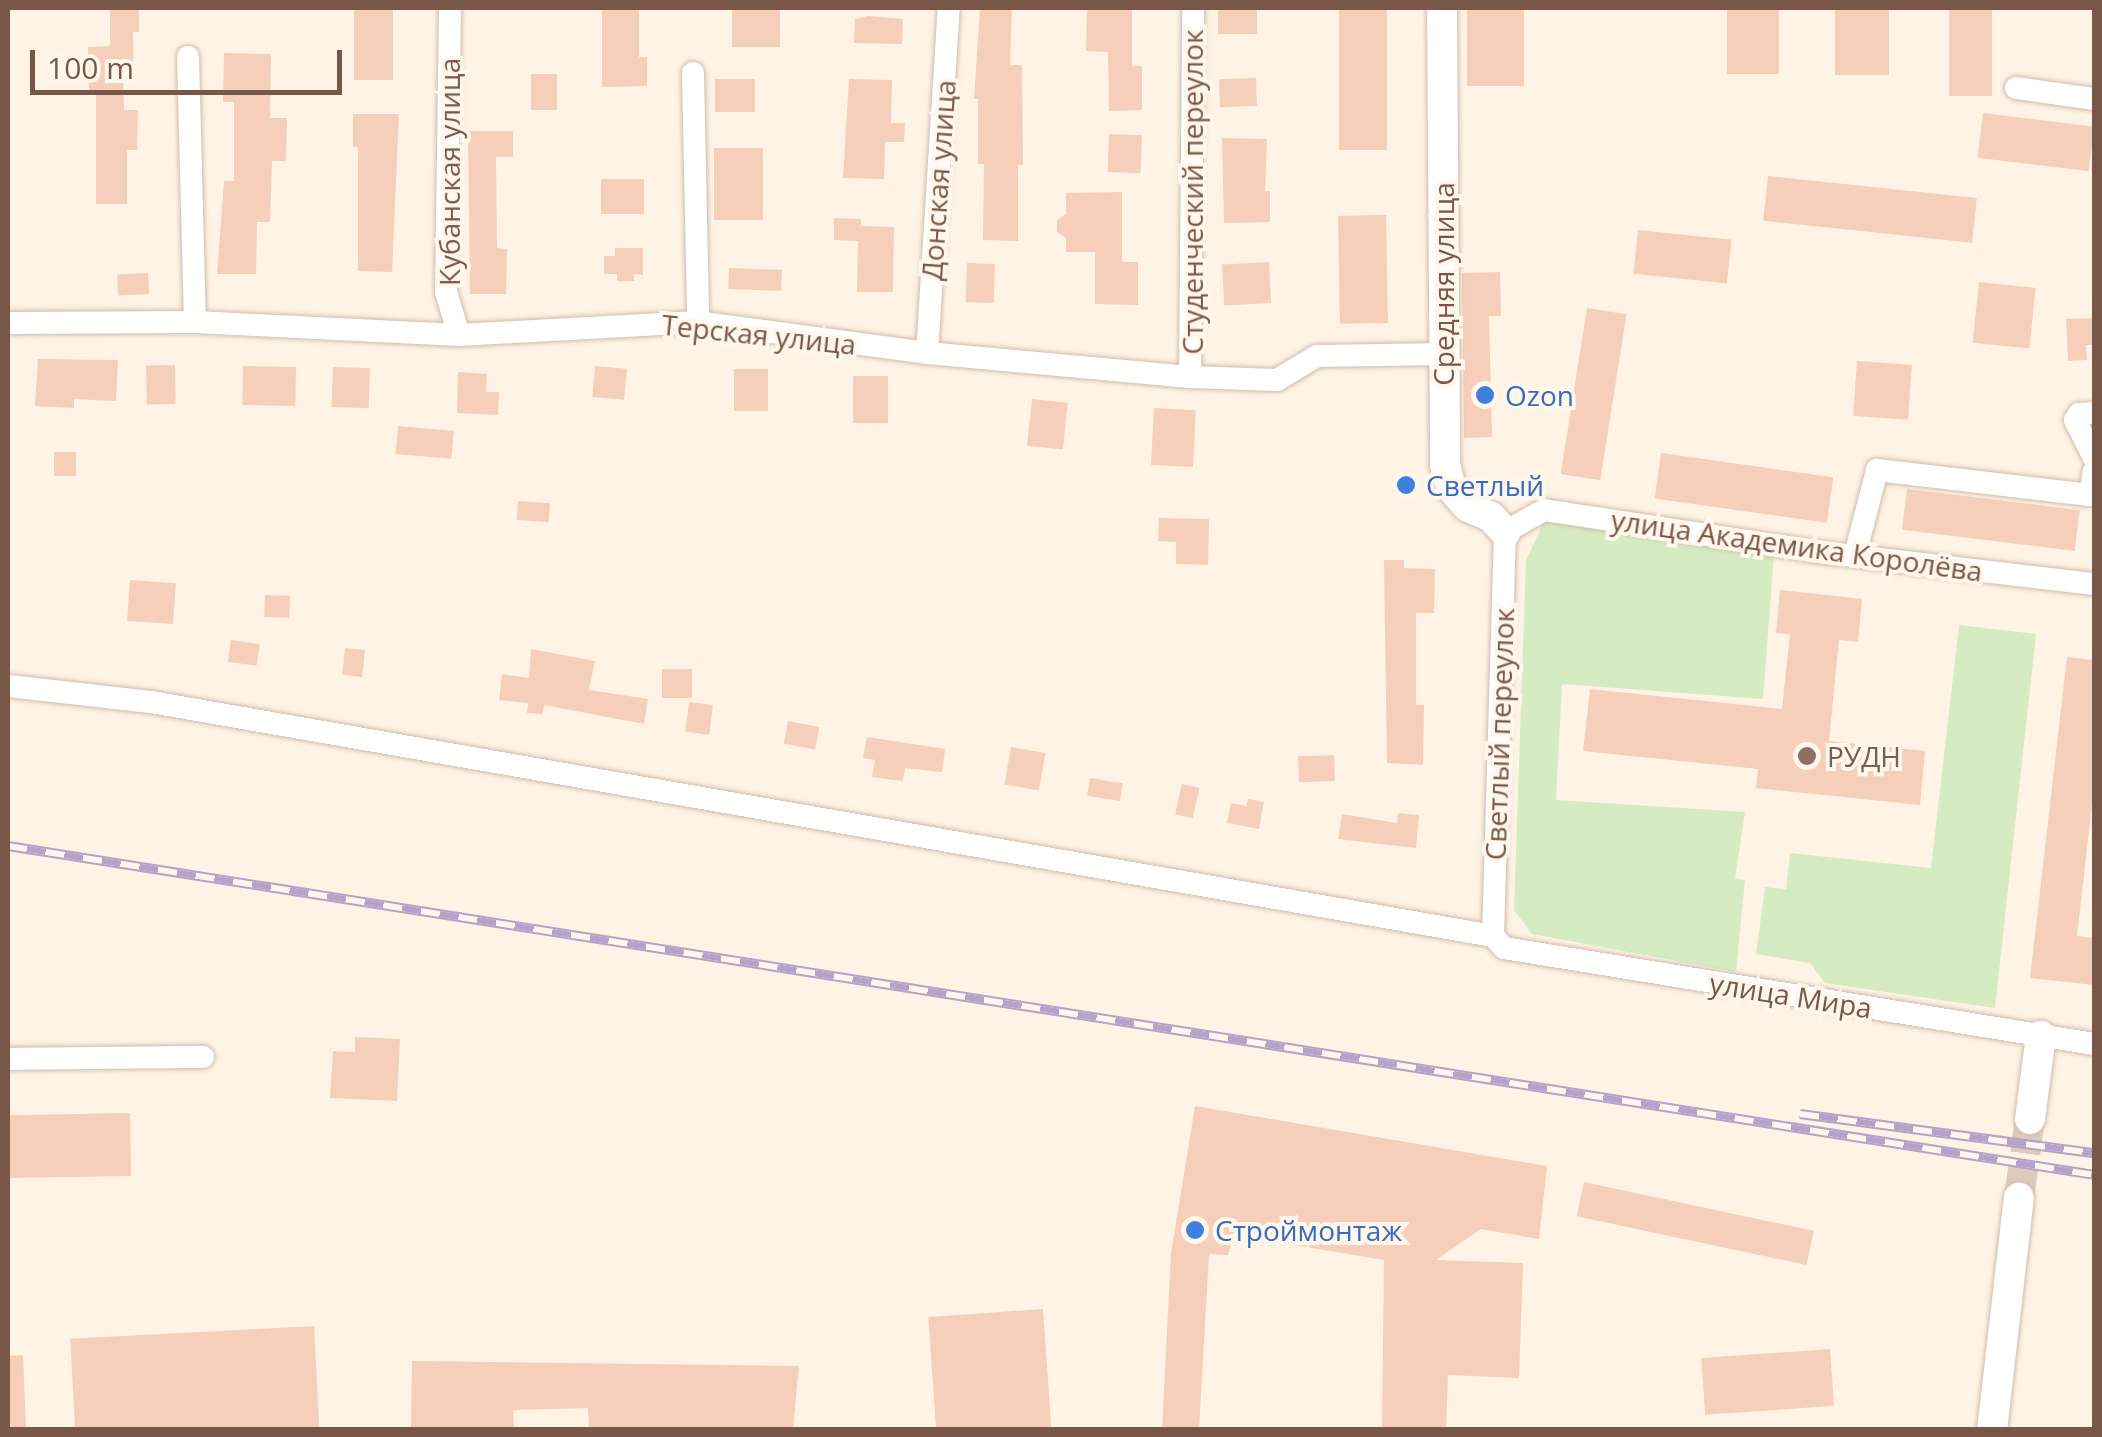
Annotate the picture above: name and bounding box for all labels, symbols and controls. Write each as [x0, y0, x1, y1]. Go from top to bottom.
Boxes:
street label: Студенческий переулок [1175, 29, 1209, 355]
scale bar [35, 30, 348, 92]
text: 100 m [47, 47, 134, 88]
street label: Кубанская улица [432, 58, 466, 286]
street label: Донская улица [914, 79, 962, 281]
street label: Средняя улица [1426, 182, 1460, 386]
street label: Терская улица [660, 307, 858, 361]
place label: Ozon [1505, 378, 1574, 412]
marker: Ozon [1474, 384, 1496, 406]
place label: Светлый [1426, 468, 1544, 502]
marker: Светлый [1395, 474, 1417, 496]
street label: улица Академика Королёва [1609, 502, 1985, 588]
street label: Светлый переулок [1478, 607, 1520, 861]
place label: РУДН [1827, 739, 1901, 773]
marker: РУДН [1796, 745, 1818, 767]
street label: улица Мира [1707, 966, 1875, 1024]
place label: Строймонтаж [1215, 1213, 1402, 1247]
marker: Строймонтаж [1184, 1219, 1206, 1241]

